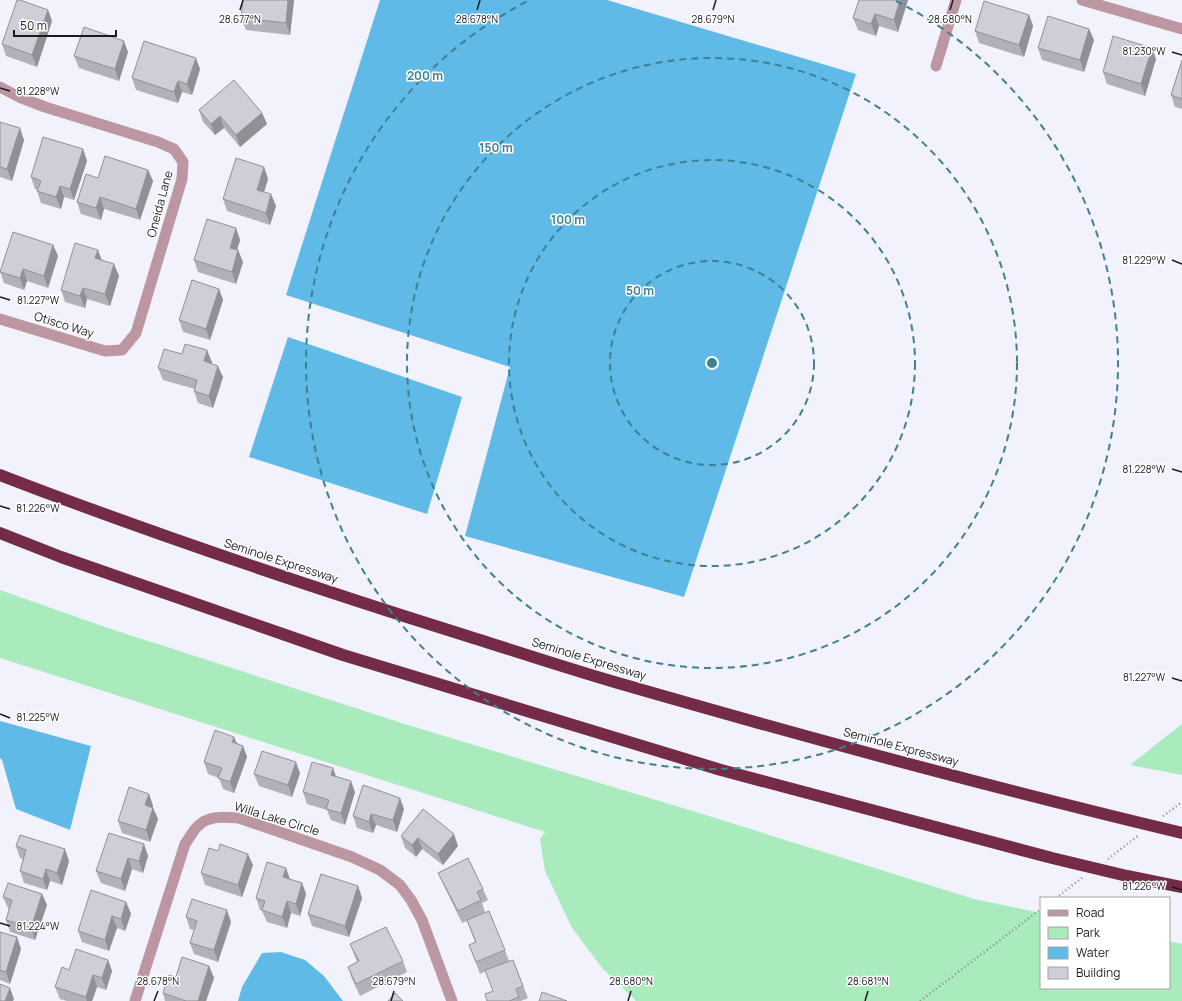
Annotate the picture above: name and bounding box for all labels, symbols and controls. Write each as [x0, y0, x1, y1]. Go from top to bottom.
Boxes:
scale bar [14, 12, 116, 38]
text: 28.677°N [219, 12, 261, 26]
text: 28.678°N [456, 12, 498, 26]
text: 28.679°N [692, 12, 735, 26]
text: 28.680°N [928, 12, 972, 26]
text: 50 m [20, 17, 47, 34]
text: 81.230°W [1122, 44, 1166, 58]
text: 200 m [407, 67, 443, 84]
text: 81.228°W [17, 84, 60, 98]
text: 150 m [479, 139, 513, 156]
street label: Oneida Lane [142, 169, 177, 239]
text: 100 m [551, 211, 585, 228]
text: 81.229°W [1122, 253, 1166, 267]
text: 50 m [626, 282, 654, 299]
text: 81.227°W [17, 293, 60, 307]
street label: Otisco Way [32, 307, 97, 342]
centre of rings [705, 356, 719, 370]
text: 81.228°W [1123, 462, 1166, 476]
text: 81.226°W [16, 501, 60, 515]
street label: Seminole Expressway [222, 534, 341, 587]
street label: Seminole Expressway [530, 633, 649, 684]
text: 81.227°W [1123, 670, 1166, 684]
text: 81.225°W [17, 710, 60, 724]
street label: Seminole Expressway [841, 723, 961, 770]
street label: Willa Lake Circle [232, 797, 322, 840]
text: 81.226°W [1122, 879, 1166, 893]
legend [1040, 897, 1170, 989]
text: Road [1076, 904, 1104, 921]
text: 81.224°W [17, 919, 60, 933]
text: Park [1076, 924, 1101, 941]
text: Water [1076, 944, 1110, 961]
text: Building [1076, 964, 1120, 981]
text: 28.678°N [137, 974, 179, 988]
text: 28.679°N [373, 974, 416, 988]
text: 28.680°N [609, 974, 653, 988]
text: 28.681°N [847, 974, 889, 988]

